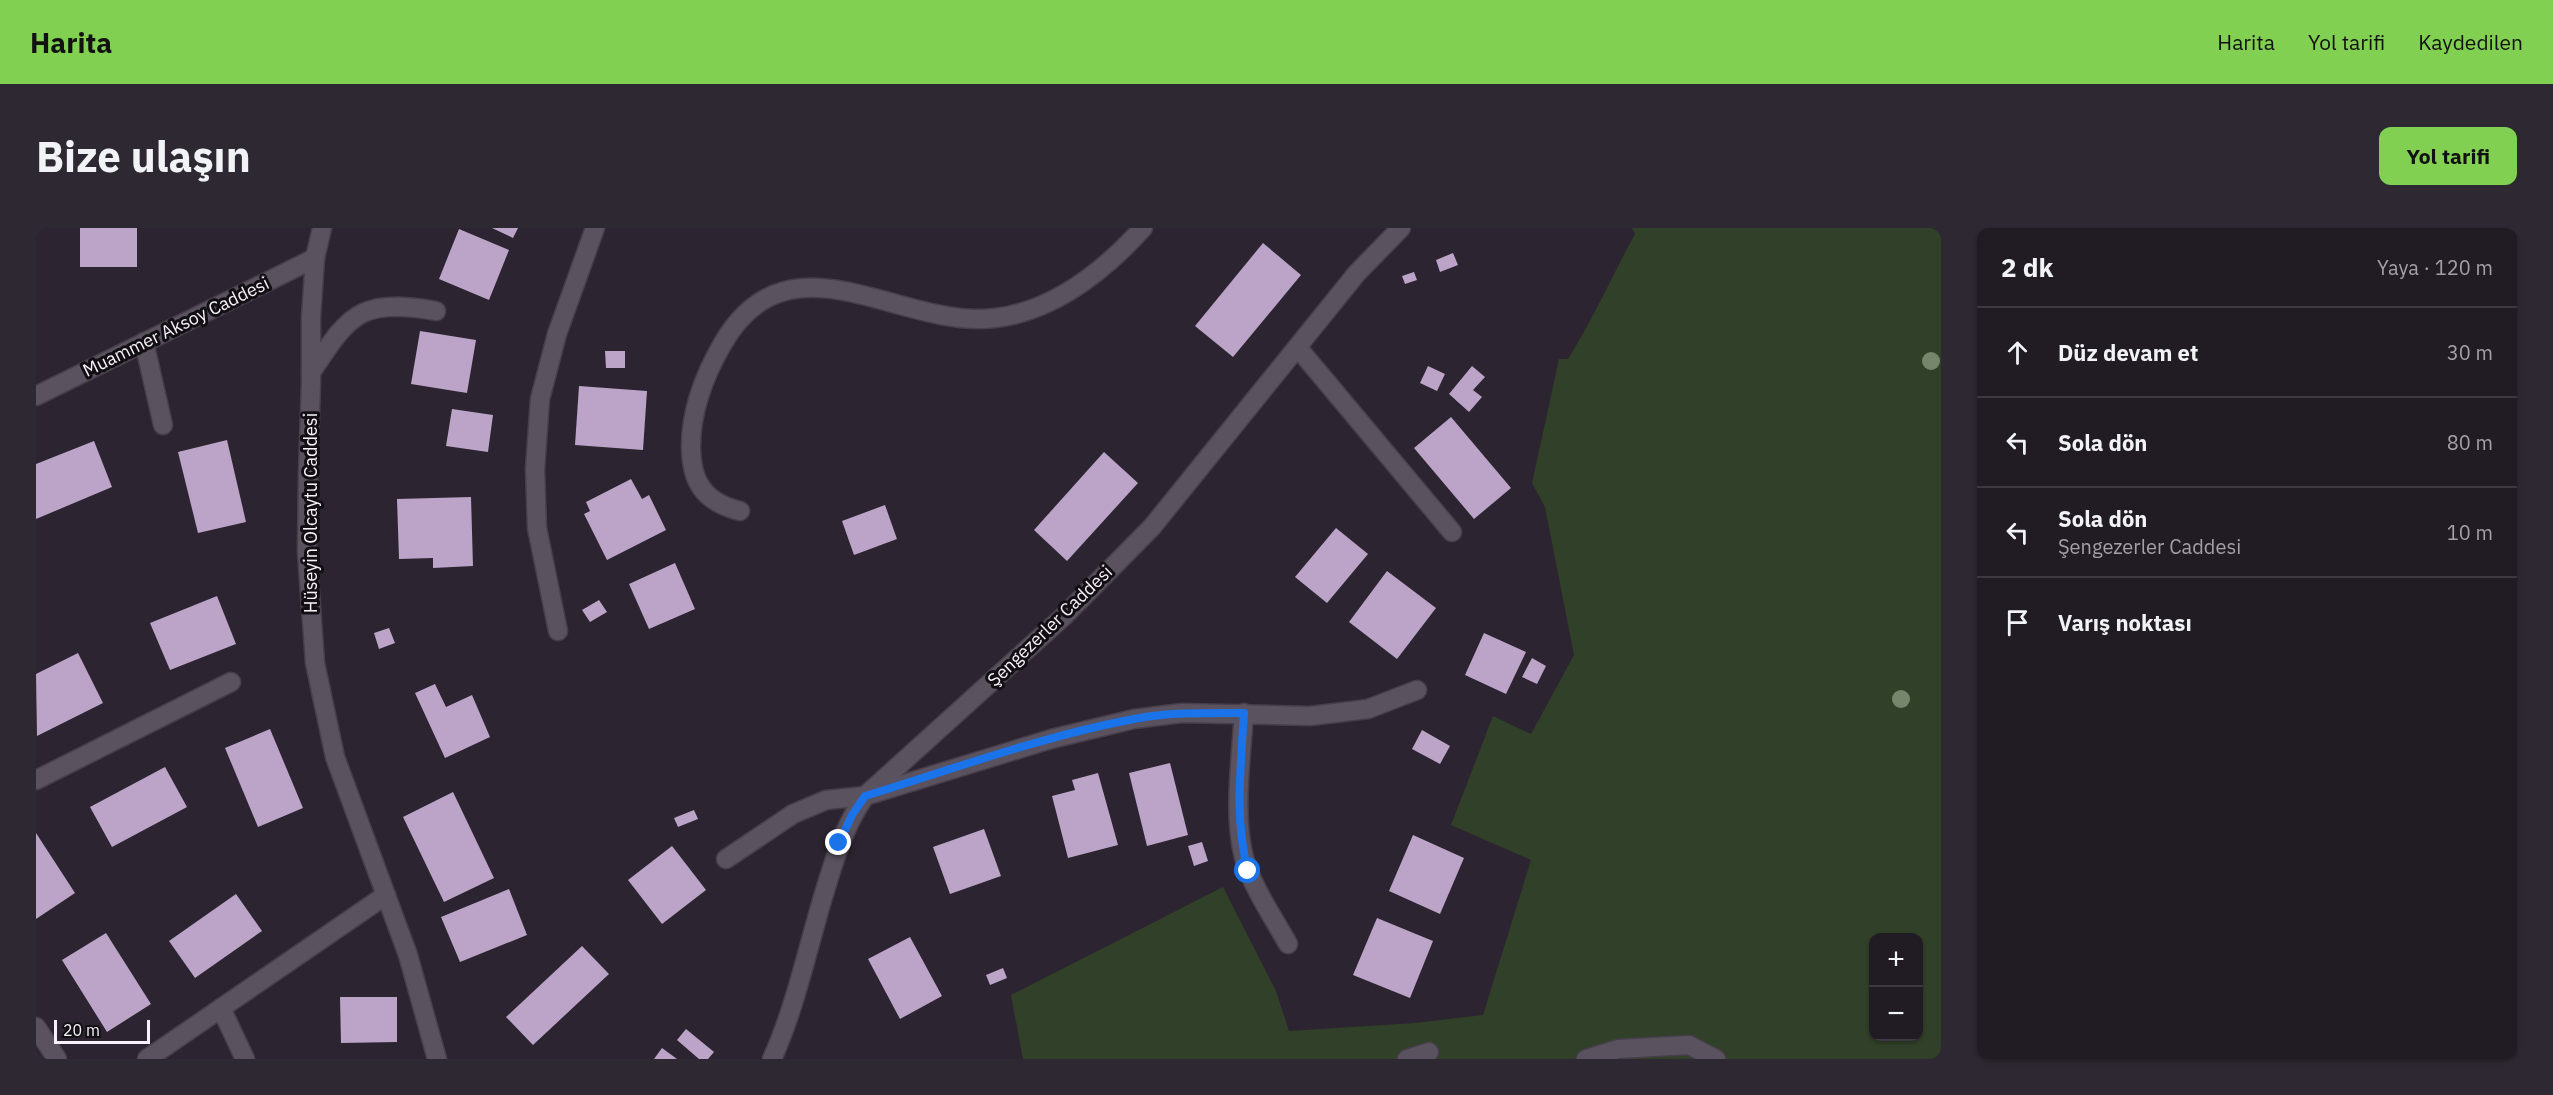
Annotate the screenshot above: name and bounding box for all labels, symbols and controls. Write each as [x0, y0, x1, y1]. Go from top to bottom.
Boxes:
text: Harita [30, 24, 112, 61]
text: Harita [2217, 28, 2275, 56]
text: Yol tarifi [2308, 28, 2385, 56]
text: Kaydedilen [2418, 28, 2523, 56]
button: Yol tarifi [2379, 127, 2517, 185]
text: Bize ulaşın [36, 129, 251, 184]
text: 2 dk [2001, 250, 2054, 284]
text: Yaya · 120 m [2377, 254, 2493, 281]
street label: Muammer Aksoy Caddesi [79, 271, 273, 382]
icon: ahead [2001, 336, 2034, 369]
text: Düz devam et [2058, 338, 2198, 367]
text: 30 m [2447, 339, 2493, 366]
street label: Hüseyin Olcaytu Caddesi [299, 413, 322, 613]
icon: left [2001, 426, 2034, 459]
text: Sola dön [2058, 428, 2147, 457]
text: 80 m [2447, 429, 2493, 456]
text: Sola dön [2058, 504, 2147, 533]
icon: left [2001, 516, 2034, 549]
text: 10 m [2447, 519, 2493, 546]
text: Şengezerler Caddesi [2058, 533, 2241, 560]
street label: Şengezerler Caddesi [982, 560, 1117, 691]
icon: arrive [2001, 606, 2034, 639]
text: Varış noktası [2058, 608, 2192, 637]
route end [825, 829, 851, 855]
route start [1234, 857, 1260, 883]
map controls [1869, 933, 1923, 1041]
button: + [1869, 933, 1923, 987]
button: − [1869, 987, 1923, 1041]
scale bar [54, 1017, 150, 1044]
text: 20 m [63, 1020, 100, 1040]

